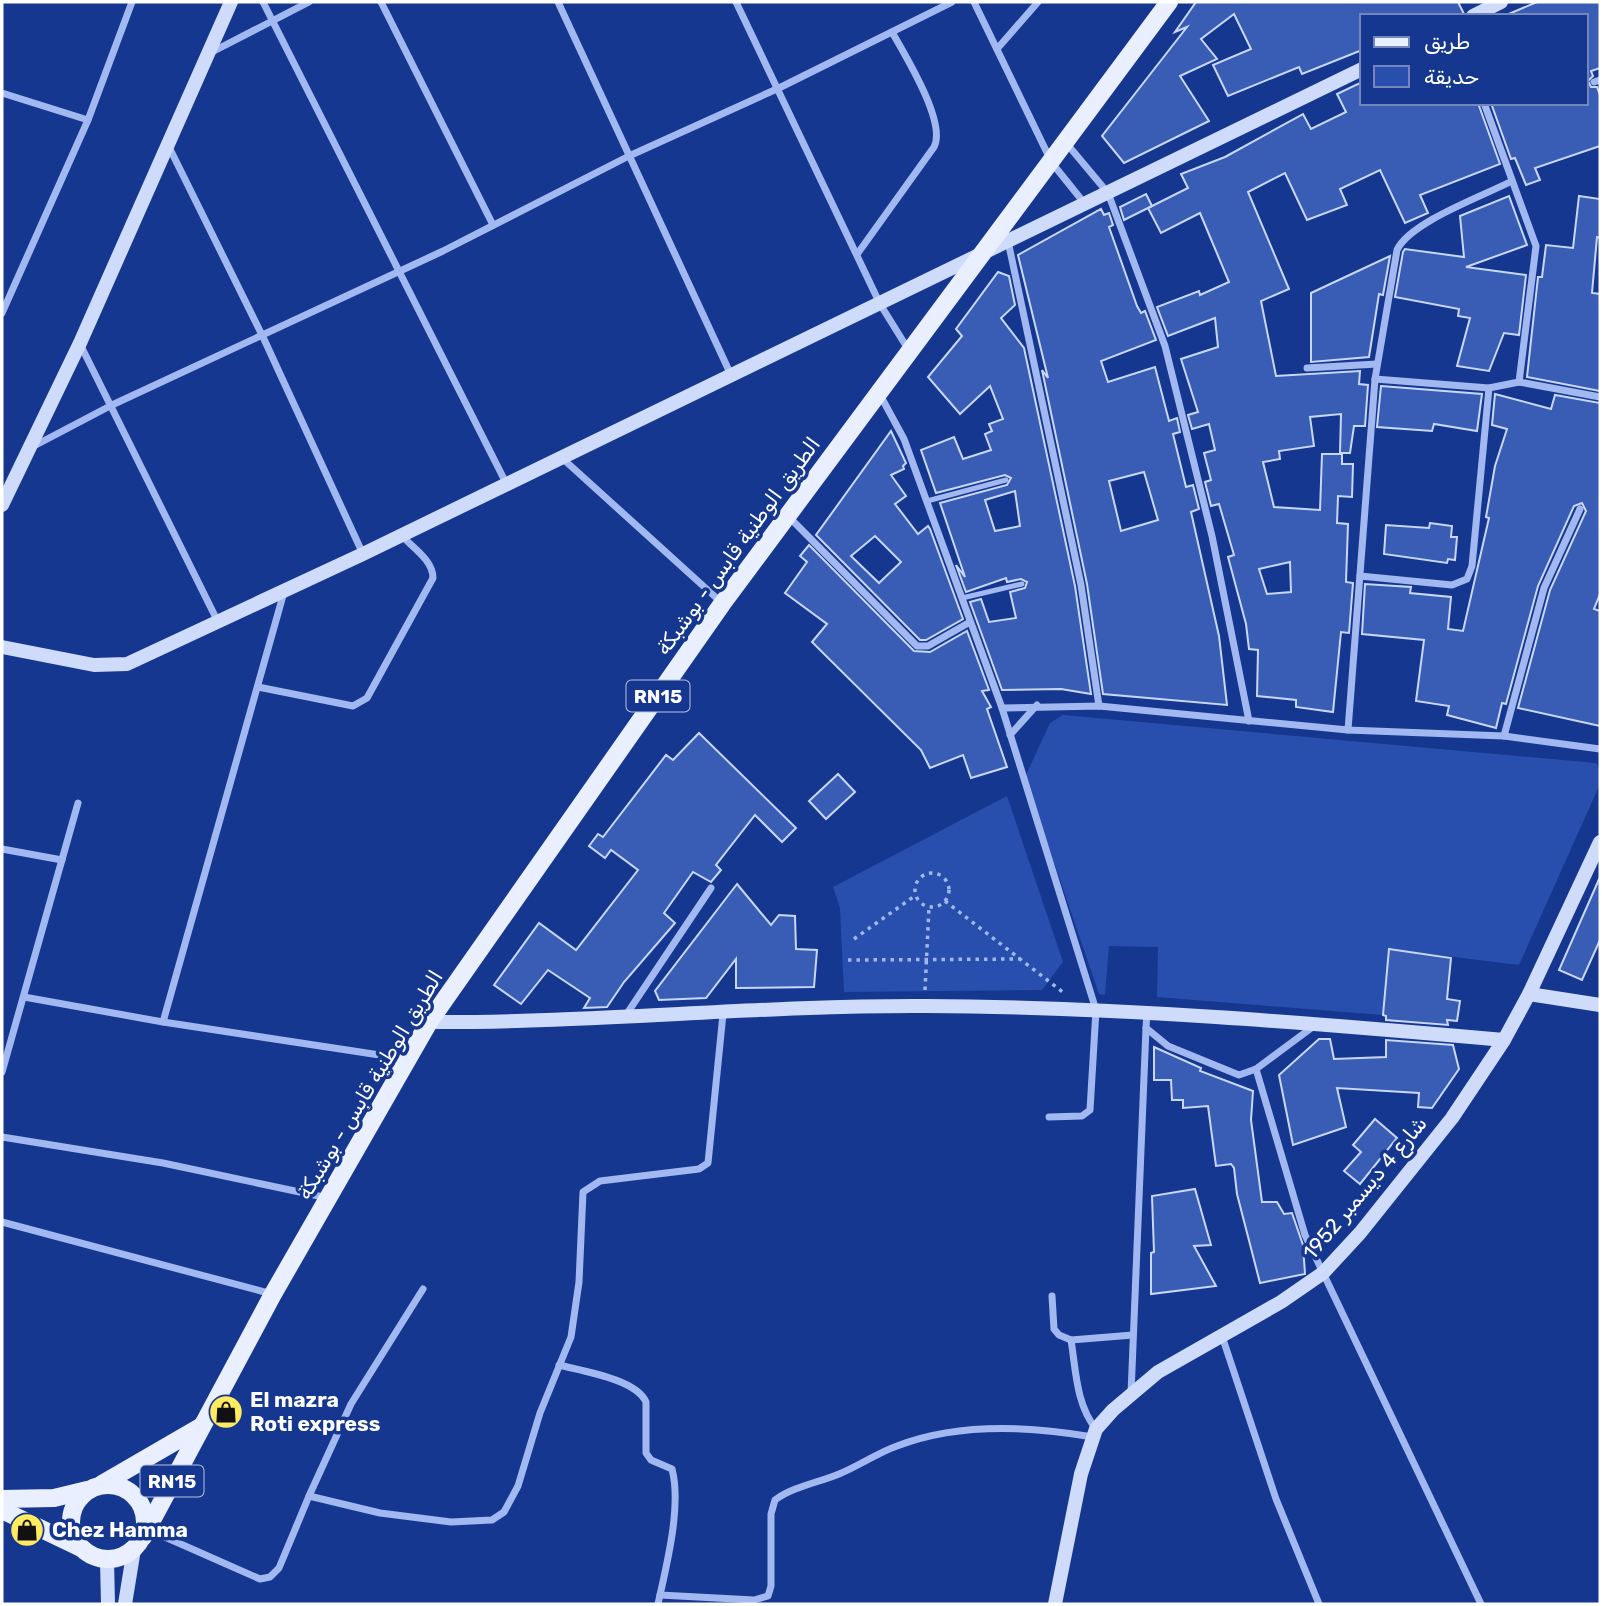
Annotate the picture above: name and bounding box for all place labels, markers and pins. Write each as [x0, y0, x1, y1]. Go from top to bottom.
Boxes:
place label: El mazra Roti express [250, 1387, 380, 1436]
shop icon: El mazra Roti express [207, 1393, 245, 1431]
shop icon: Chez Hamma [8, 1511, 46, 1549]
place label: Chez Hamma [52, 1517, 188, 1542]

